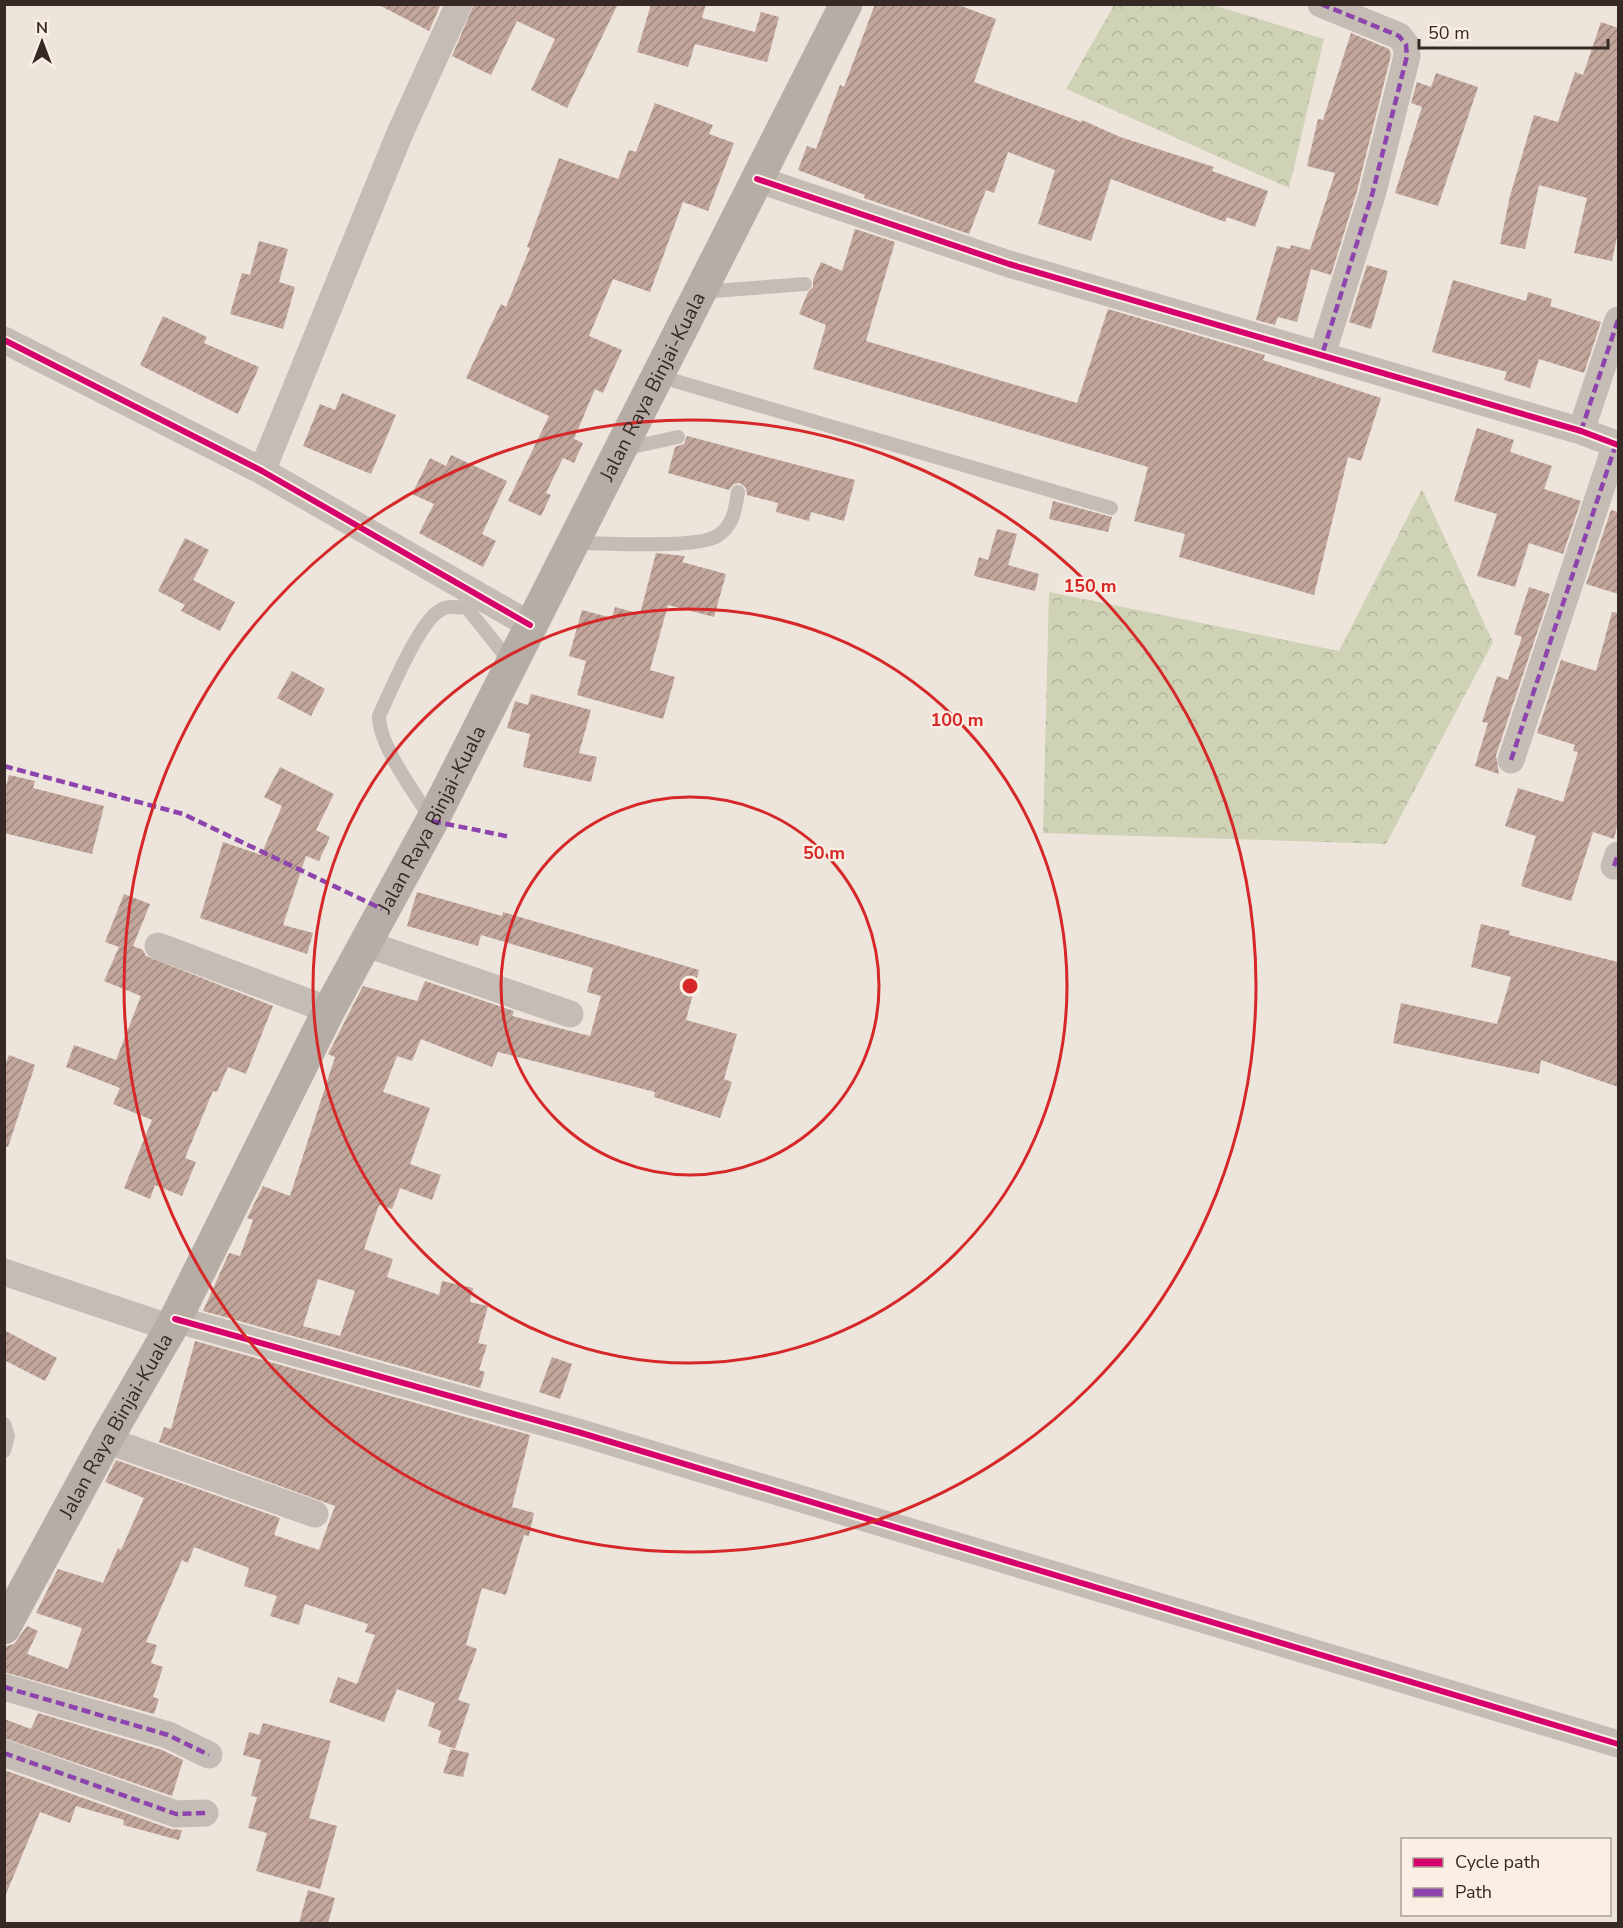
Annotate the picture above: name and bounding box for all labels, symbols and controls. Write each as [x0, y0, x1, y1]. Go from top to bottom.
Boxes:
north arrow [12, 12, 72, 72]
scale bar [1419, 12, 1608, 50]
text: N [36, 17, 48, 39]
text: 50 m [1428, 21, 1470, 45]
street label: Jalan Raya Binjai-Kuala [593, 287, 711, 486]
text: 150 m [1063, 574, 1117, 598]
text: 100 m [930, 708, 984, 732]
street label: Jalan Raya Binjai-Kuala [370, 721, 492, 919]
text: 50 m [803, 841, 845, 865]
centre of rings [680, 976, 700, 996]
street label: Jalan Raya Binjai-Kuala [52, 1328, 179, 1524]
legend [1401, 1838, 1611, 1916]
text: Cycle path [1455, 1850, 1540, 1874]
text: Path [1455, 1880, 1492, 1904]

